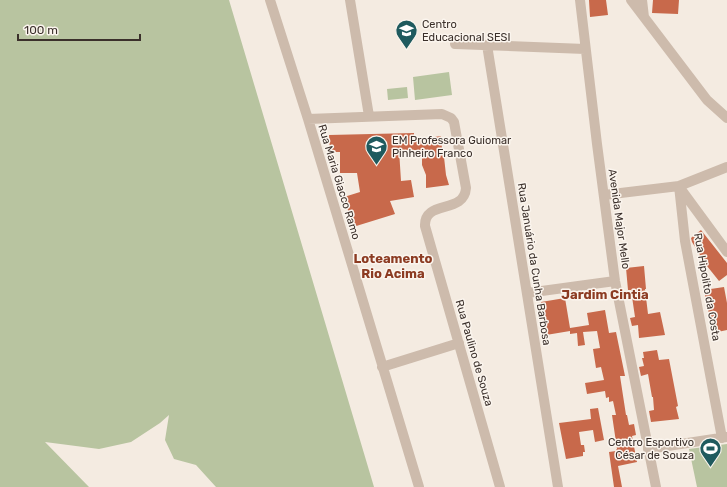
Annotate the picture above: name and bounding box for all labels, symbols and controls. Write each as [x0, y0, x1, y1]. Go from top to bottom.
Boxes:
scale bar [18, 16, 140, 42]
school or university icon: Centro Educacional SESI [394, 17, 420, 50]
place label: Centro Educacional SESI [422, 18, 510, 44]
text: 100 m [24, 23, 58, 37]
street label: Rua Maria Giacco Ramo [315, 123, 363, 241]
school or university icon: EM Professora Guiomar Pinheiro Franco [363, 133, 389, 166]
place label: EM Professora Guiomar Pinheiro Franco [392, 134, 512, 160]
street label: Avenida Major Mello [606, 168, 632, 270]
street label: Rua Januário da Cunha Barbosa [515, 182, 553, 346]
street label: Rua Hipolito da Costa [691, 232, 723, 342]
district label: Loteamento Rio Acima [353, 251, 433, 281]
district label: Jardim Cintia [561, 287, 649, 302]
street label: Rua Paulino de Souza [453, 298, 495, 408]
sports icon: Centro Esportivo César de Souza [697, 435, 723, 468]
place label: Centro Esportivo César de Souza [608, 436, 694, 462]

